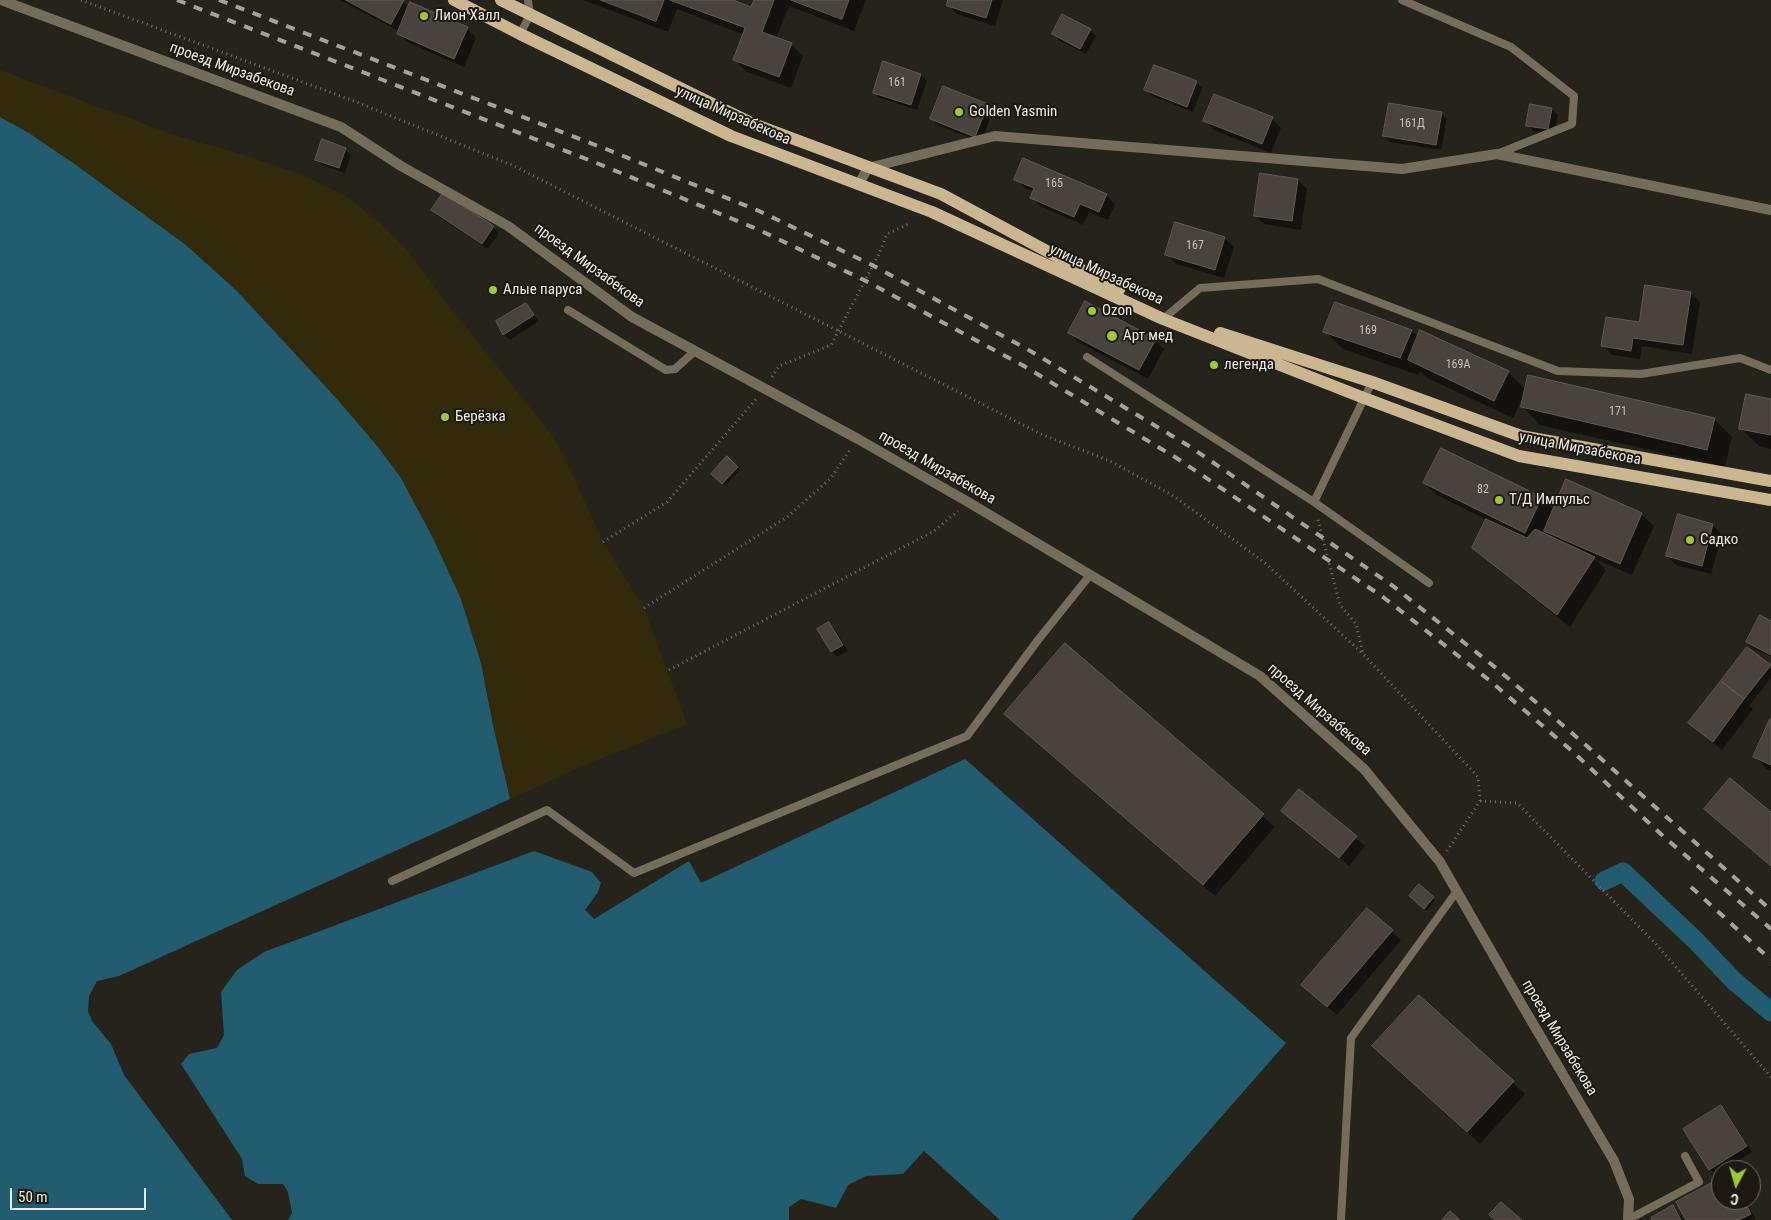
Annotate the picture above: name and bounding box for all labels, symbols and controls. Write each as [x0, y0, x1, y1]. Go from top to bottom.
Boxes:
place label: Лион Халл [434, 7, 500, 25]
marker: Лион Халл [418, 10, 430, 22]
street label: проезд Мирзабекова [167, 39, 297, 101]
house number: 161 [888, 76, 906, 90]
street label: улица Мирзабекова [673, 83, 793, 149]
place label: Golden Yasmin [969, 103, 1057, 121]
marker: Golden Yasmin [953, 106, 965, 118]
house number: 161Д [1399, 117, 1425, 131]
house number: 165 [1045, 177, 1063, 191]
street label: проезд Мирзабекова [530, 220, 648, 312]
house number: 167 [1186, 239, 1204, 253]
street label: улица Мирзабекова [1046, 241, 1166, 309]
place label: Алые паруса [503, 281, 583, 299]
marker: Алые паруса [487, 284, 499, 296]
place label: Ozon [1102, 302, 1132, 320]
marker: Ozon [1086, 305, 1098, 317]
house number: 169 [1359, 324, 1377, 338]
place label: Арт мед [1123, 327, 1173, 345]
marker: Арт мед [1105, 329, 1119, 343]
place label: легенда [1224, 356, 1274, 374]
house number: 169А [1446, 358, 1470, 372]
marker: легенда [1208, 359, 1220, 371]
house number: 171 [1609, 405, 1627, 419]
place label: Берёзка [455, 408, 506, 426]
marker: Берёзка [439, 411, 451, 423]
street label: проезд Мирзабекова [875, 427, 999, 509]
street label: улица Мирзабекова [1518, 428, 1642, 470]
house number: 82 [1477, 483, 1489, 497]
place label: Т/Д Импульс [1509, 491, 1590, 509]
marker: Т/Д Импульс [1493, 494, 1505, 506]
place label: Садко [1700, 531, 1738, 549]
marker: Садко [1684, 534, 1696, 546]
street label: проезд Мирзабекова [1263, 660, 1375, 760]
street label: проезд Мирзабекова [1517, 977, 1601, 1099]
north arrow [1711, 1160, 1761, 1210]
scale bar [12, 1178, 149, 1210]
text: 50 m [18, 1188, 48, 1206]
text: С [1730, 1191, 1739, 1207]

